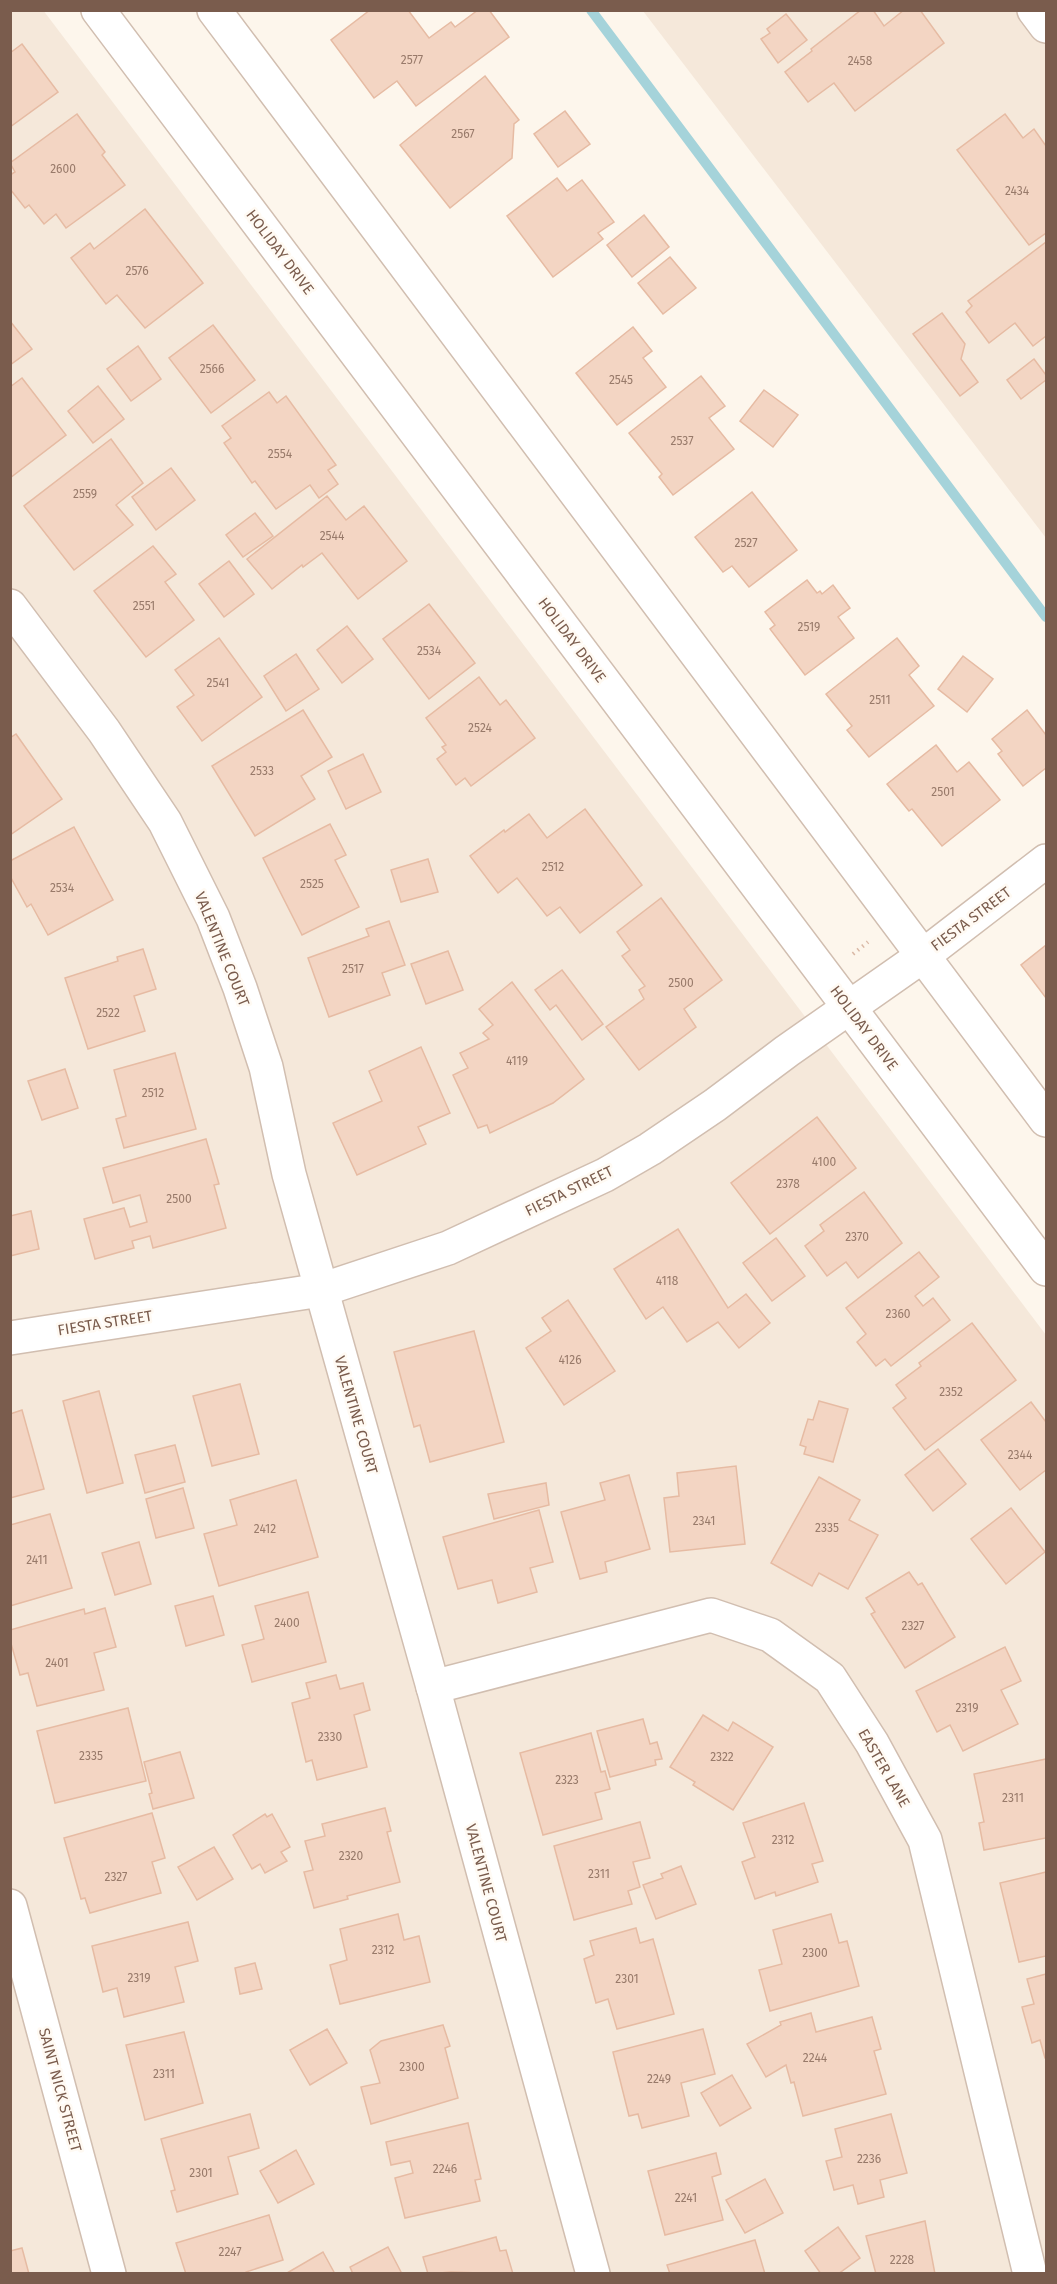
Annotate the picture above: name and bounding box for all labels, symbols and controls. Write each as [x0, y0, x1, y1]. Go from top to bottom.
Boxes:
house number: 2577 [401, 53, 423, 67]
house number: 2458 [848, 54, 873, 68]
house number: 2567 [451, 127, 475, 141]
house number: 2600 [50, 162, 76, 176]
house number: 2434 [1005, 184, 1030, 198]
street label: HOLIDAY DRIVE [242, 206, 318, 298]
house number: 2576 [125, 264, 149, 278]
house number: 2566 [200, 362, 224, 376]
house number: 2545 [609, 373, 633, 387]
house number: 2537 [670, 434, 694, 448]
house number: 2554 [268, 447, 293, 461]
house number: 2559 [73, 487, 97, 501]
house number: 2544 [320, 529, 345, 543]
house number: 2527 [735, 536, 757, 550]
street label: HOLIDAY DRIVE [534, 594, 610, 686]
house number: 2551 [133, 599, 155, 613]
house number: 2519 [798, 620, 820, 634]
house number: 2534 [417, 644, 442, 658]
house number: 2541 [207, 676, 229, 690]
house number: 2511 [869, 693, 891, 707]
house number: 2524 [468, 721, 493, 735]
house number: 2533 [250, 764, 274, 778]
house number: 2501 [931, 785, 955, 799]
house number: 2512 [542, 860, 564, 874]
house number: 2525 [300, 877, 324, 891]
house number: 2534 [50, 881, 75, 895]
street label: FIESTA STREET [927, 883, 1015, 955]
street label: VALENTINE COURT [191, 889, 253, 1009]
house number: 2517 [342, 962, 364, 976]
house number: 2500 [668, 976, 694, 990]
street label: HOLIDAY DRIVE [826, 982, 902, 1074]
house number: 2522 [96, 1006, 120, 1020]
house number: 4119 [506, 1054, 528, 1068]
house number: 2512 [142, 1086, 164, 1100]
house number: 4100 [812, 1155, 836, 1169]
street label: FIESTA STREET [522, 1162, 616, 1220]
house number: 2378 [776, 1177, 800, 1191]
house number: 2500 [166, 1192, 192, 1206]
house number: 2370 [845, 1230, 869, 1244]
house number: 4118 [656, 1274, 679, 1288]
street label: FIESTA STREET [56, 1307, 154, 1339]
house number: 2360 [886, 1307, 911, 1321]
house number: 4126 [558, 1353, 582, 1367]
street label: VALENTINE COURT [331, 1354, 382, 1476]
house number: 2352 [939, 1385, 963, 1399]
house number: 2344 [1008, 1448, 1033, 1462]
house number: 2341 [693, 1514, 715, 1528]
house number: 2335 [815, 1521, 839, 1535]
house number: 2412 [254, 1522, 276, 1536]
house number: 2411 [26, 1553, 48, 1567]
house number: 2400 [274, 1616, 300, 1630]
house number: 2327 [902, 1619, 924, 1633]
house number: 2401 [45, 1656, 69, 1670]
house number: 2319 [955, 1701, 979, 1715]
street label: EASTER LANE [854, 1726, 914, 1810]
house number: 2330 [318, 1730, 343, 1744]
house number: 2335 [79, 1749, 103, 1763]
house number: 2322 [710, 1750, 734, 1764]
house number: 2323 [555, 1773, 579, 1787]
house number: 2311 [1002, 1791, 1024, 1805]
street label: VALENTINE COURT [462, 1822, 511, 1944]
house number: 2312 [772, 1833, 794, 1847]
house number: 2320 [339, 1849, 363, 1863]
house number: 2311 [588, 1867, 610, 1881]
house number: 2327 [105, 1870, 127, 1884]
house number: 2312 [372, 1943, 394, 1957]
house number: 2300 [802, 1946, 828, 1960]
house number: 2319 [127, 1971, 151, 1985]
house number: 2301 [615, 1972, 639, 1986]
street label: SAINT NICK STREET [35, 2026, 85, 2154]
house number: 2244 [803, 2051, 828, 2065]
house number: 2300 [399, 2060, 425, 2074]
house number: 2311 [153, 2067, 175, 2081]
house number: 2249 [647, 2072, 671, 2086]
house number: 2236 [857, 2152, 881, 2166]
house number: 2246 [433, 2162, 457, 2176]
house number: 2301 [189, 2166, 213, 2180]
house number: 2241 [675, 2191, 697, 2205]
house number: 2247 [219, 2245, 241, 2259]
house number: 2228 [890, 2253, 915, 2267]

